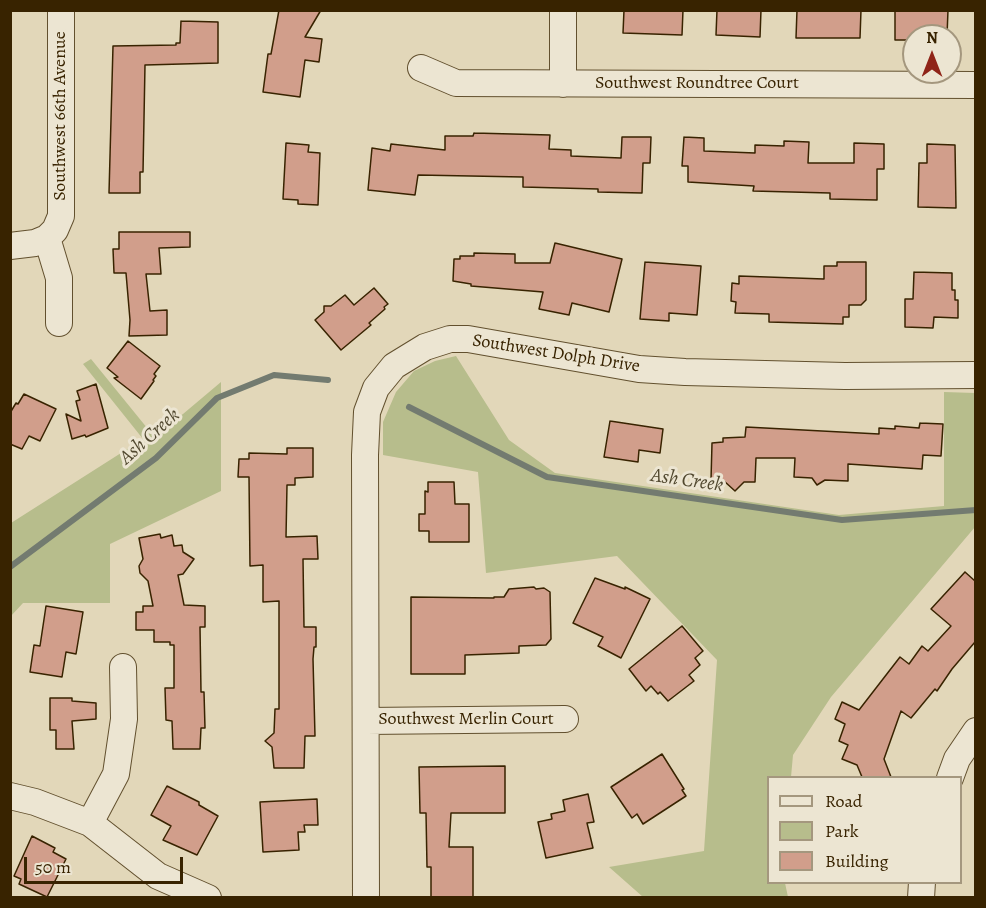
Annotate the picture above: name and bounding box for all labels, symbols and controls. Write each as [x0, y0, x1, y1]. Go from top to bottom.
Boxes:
north arrow [902, 24, 962, 84]
text: N [926, 27, 938, 49]
street label: Southwest 66th Avenue [50, 31, 72, 201]
street label: Southwest Roundtree Court [595, 73, 799, 95]
street label: Southwest Dolph Drive [471, 330, 641, 378]
water label: Ash Creek [115, 404, 185, 470]
water label: Ash Creek [649, 464, 725, 498]
street label: Southwest Merlin Court [378, 709, 554, 731]
legend [767, 776, 962, 884]
text: Road [825, 789, 862, 813]
text: Park [825, 819, 859, 843]
scale bar [27, 845, 186, 883]
text: Building [825, 849, 889, 873]
text: 50 m [35, 855, 71, 879]

